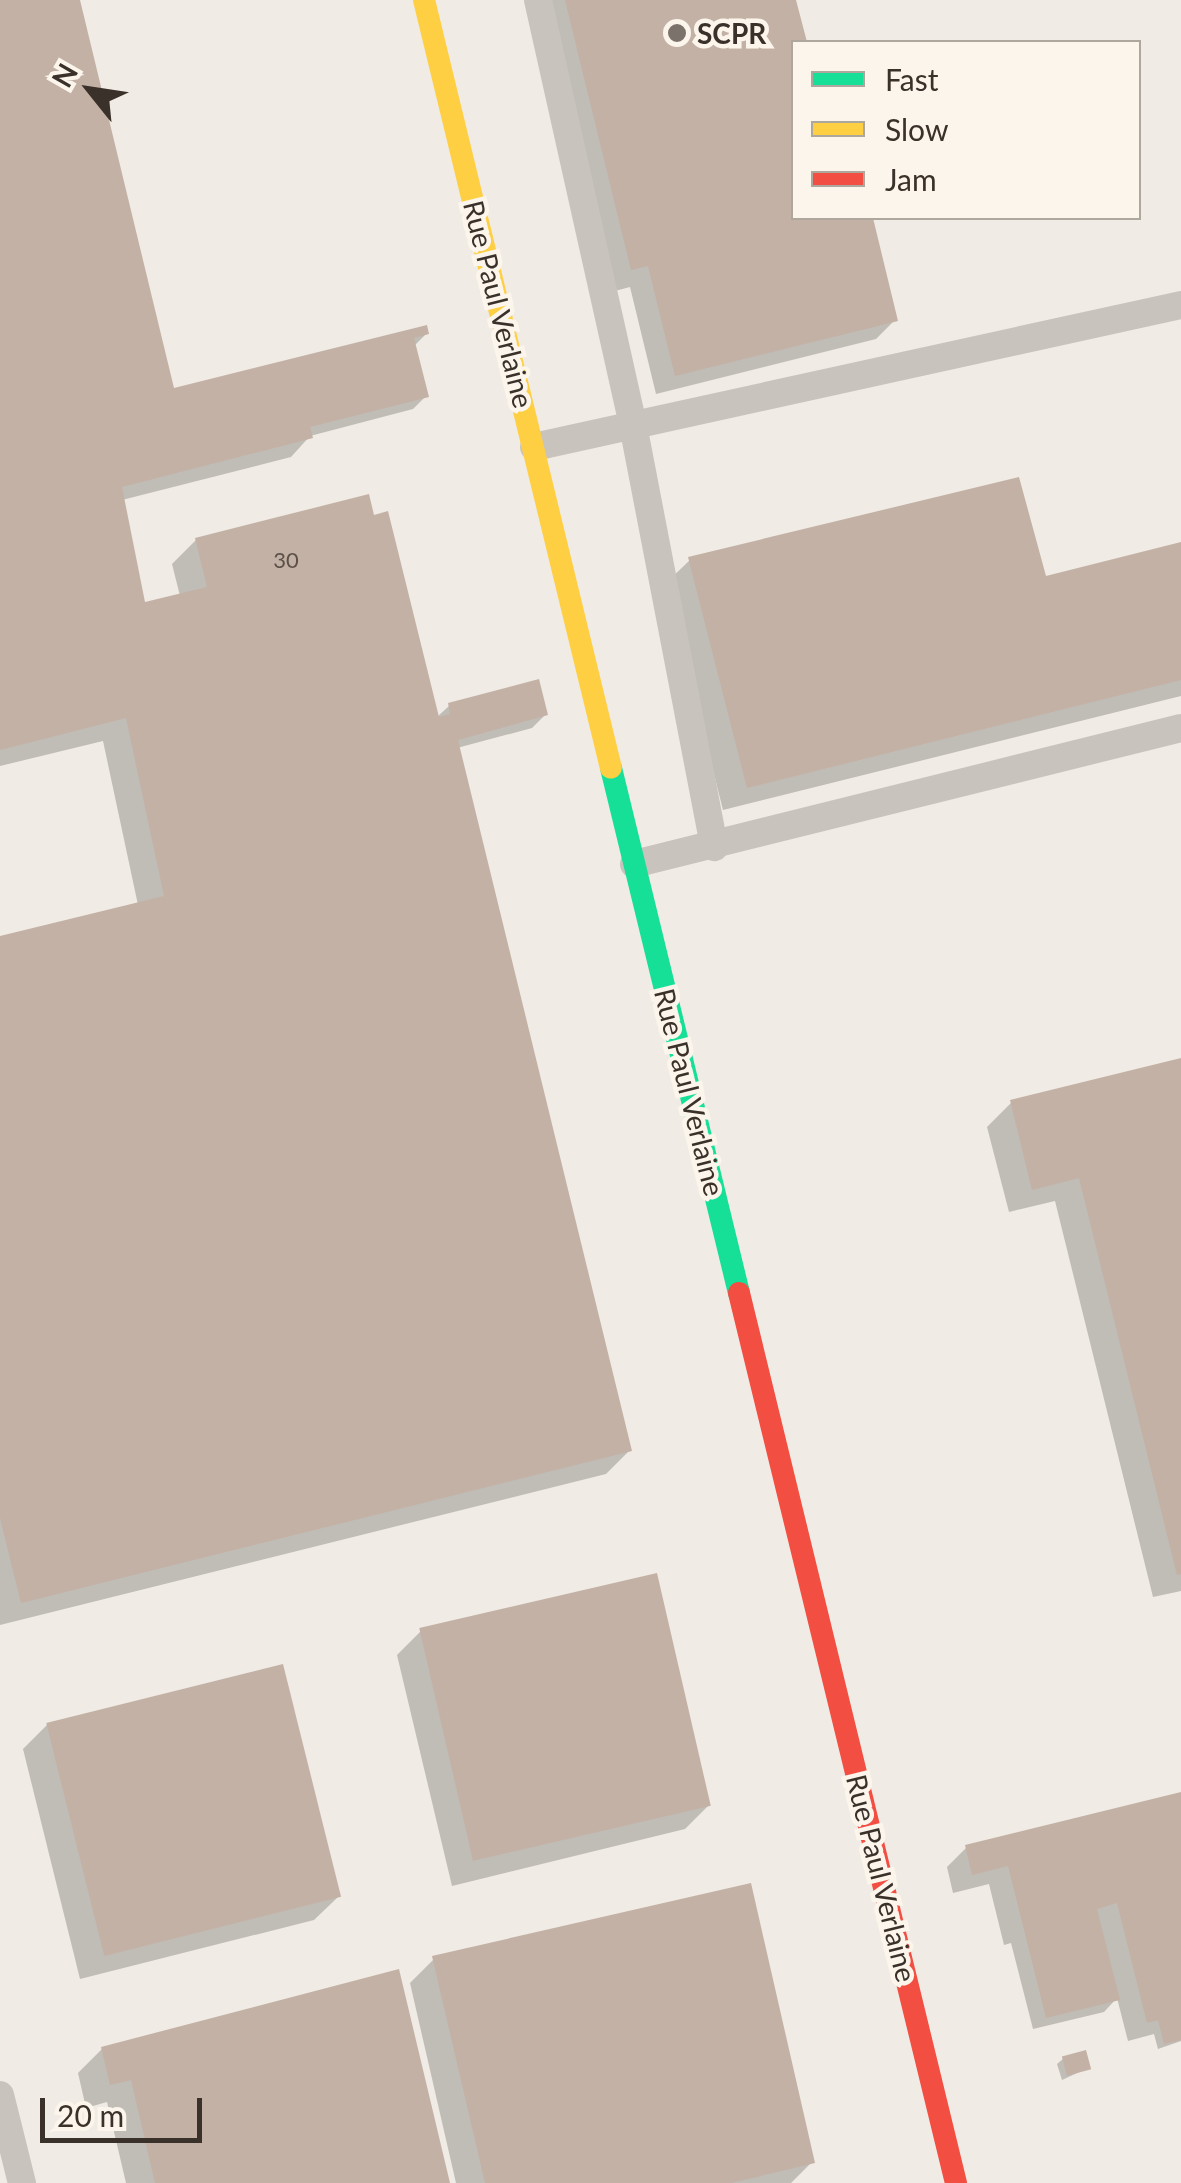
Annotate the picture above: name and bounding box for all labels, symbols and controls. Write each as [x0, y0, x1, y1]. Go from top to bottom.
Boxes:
place label: SCPR [697, 16, 766, 50]
marker: SCPR [666, 22, 688, 44]
north arrow [40, 40, 140, 140]
legend [791, 40, 1141, 220]
text: N [44, 57, 84, 93]
text: Fast [885, 61, 939, 97]
text: Slow [885, 111, 948, 147]
text: Jam [885, 161, 937, 197]
street label: Rue Paul Verlaine [457, 196, 541, 412]
house number: 30 [273, 547, 299, 573]
street label: Rue Paul Verlaine [648, 984, 732, 1200]
street label: Rue Paul Verlaine [840, 1770, 924, 1986]
scale bar [45, 2078, 208, 2140]
text: 20 m [57, 2097, 124, 2133]

